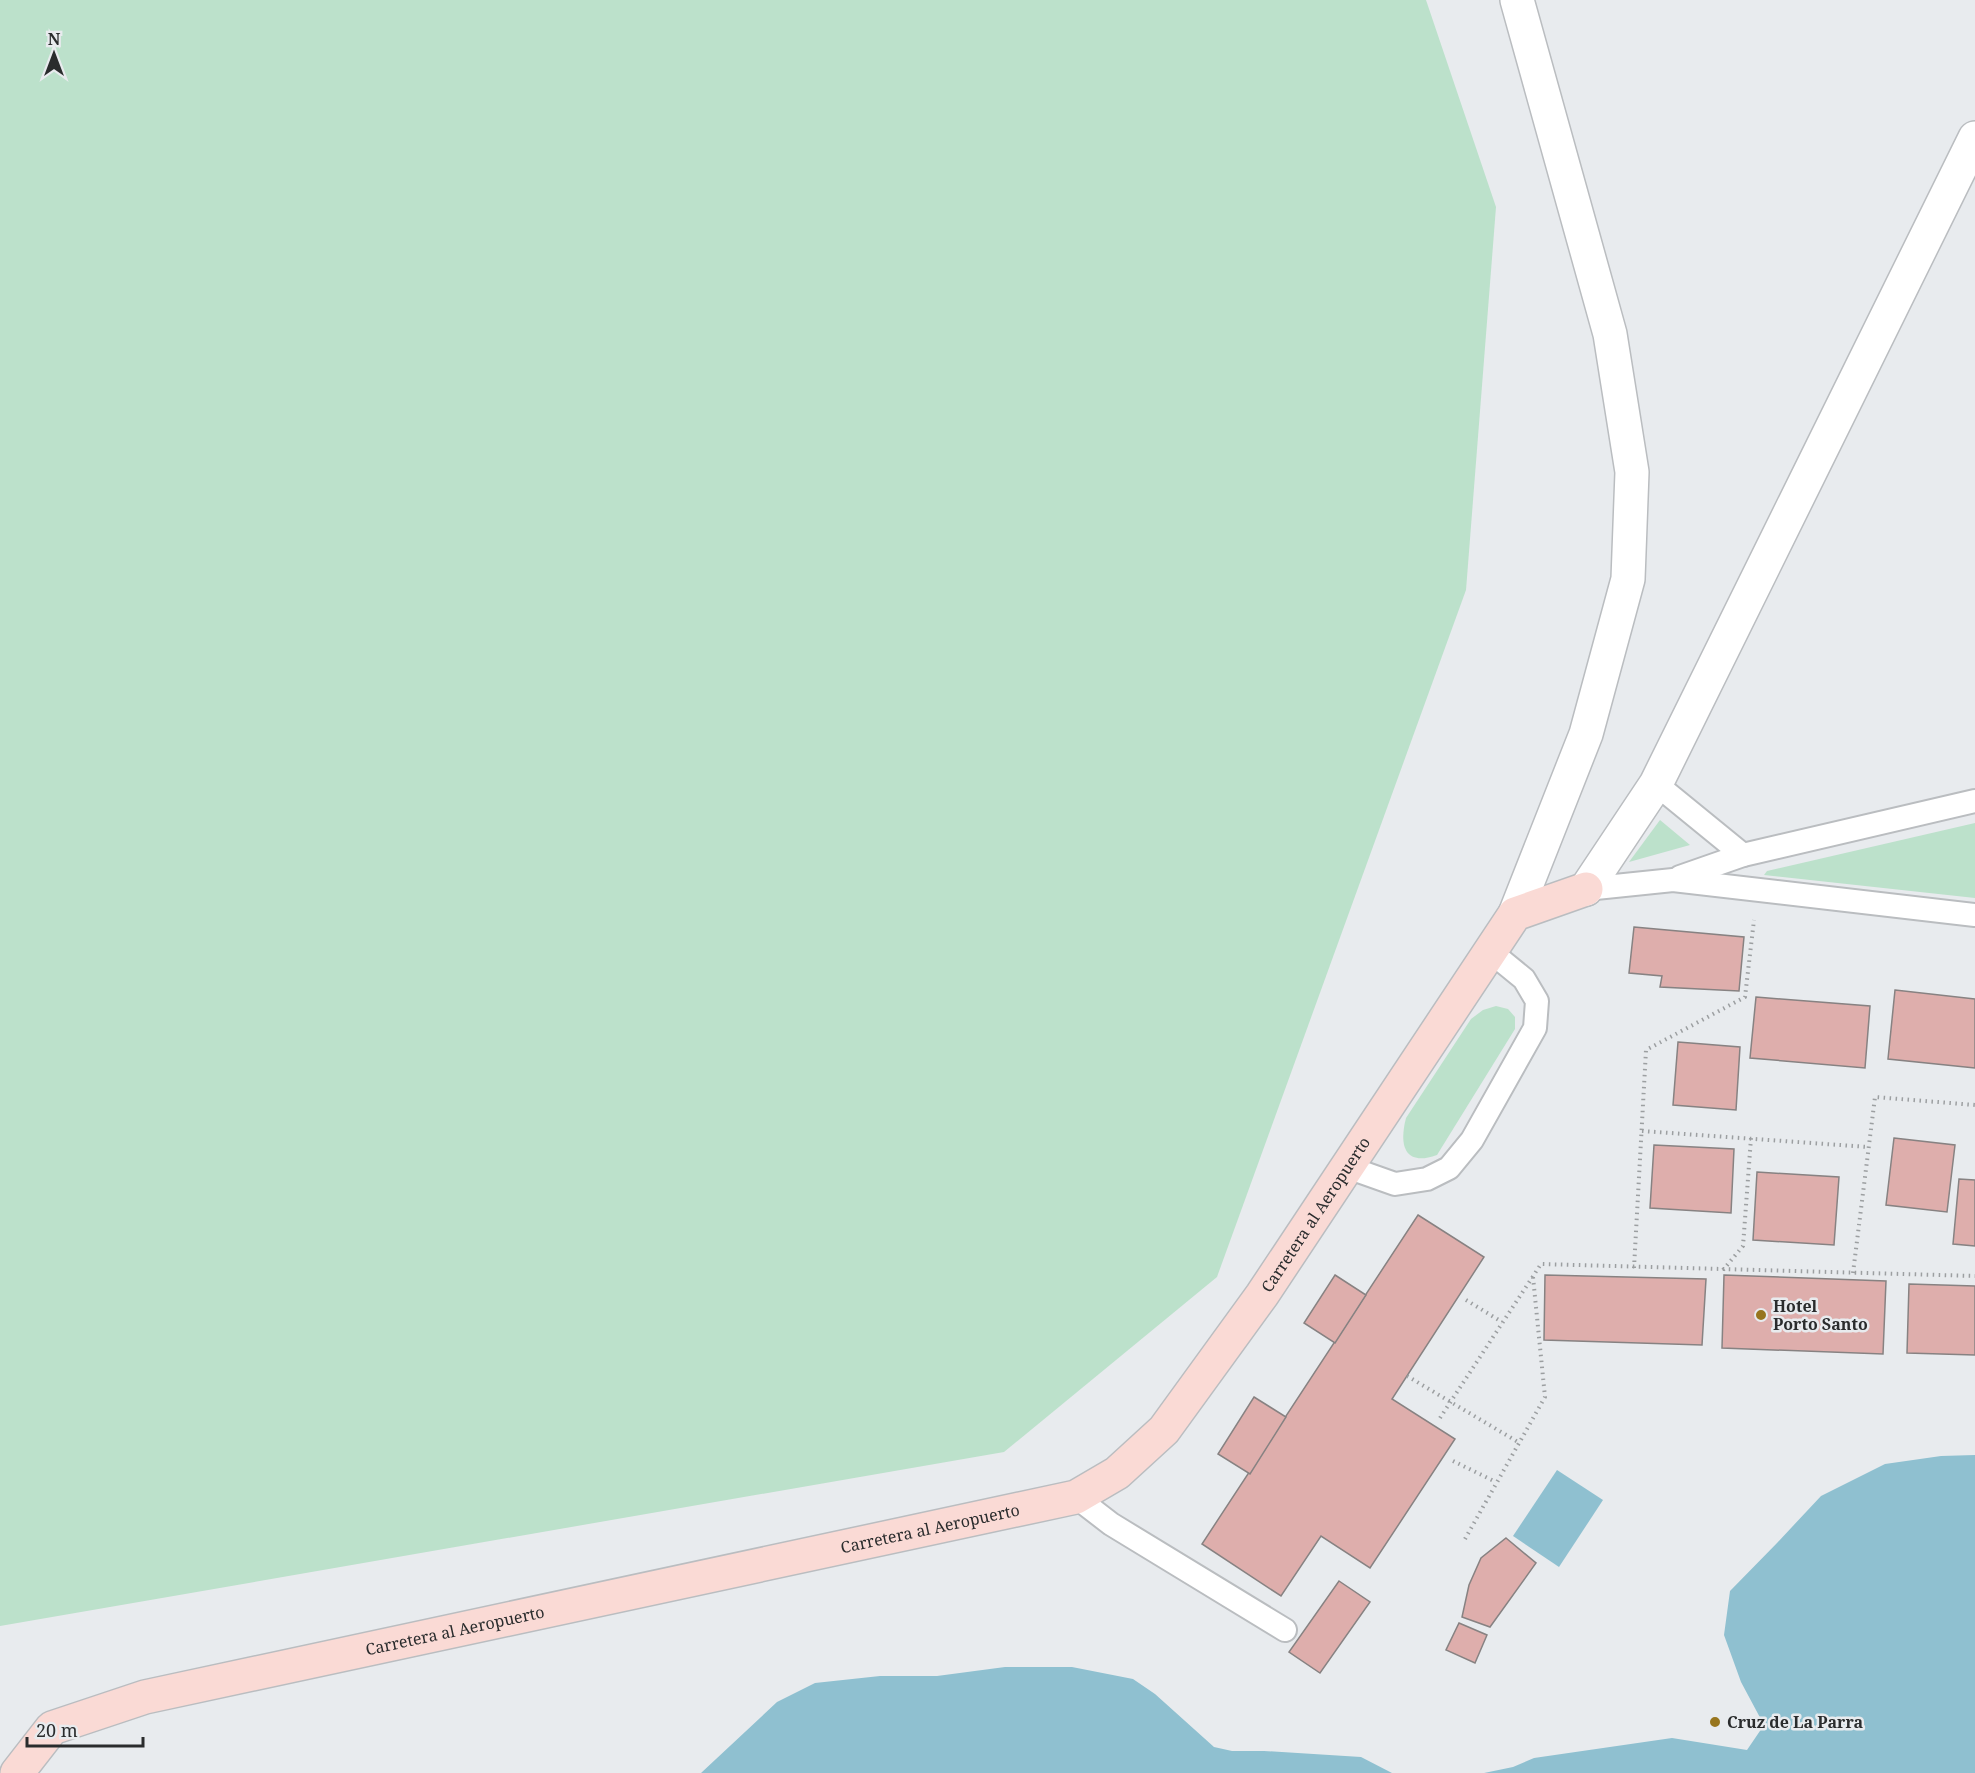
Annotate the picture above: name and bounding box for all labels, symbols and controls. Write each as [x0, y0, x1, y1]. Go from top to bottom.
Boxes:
north arrow [24, 24, 84, 84]
text: N [48, 28, 61, 50]
street label: Carretera al Aeropuerto [1256, 1132, 1375, 1297]
place label: Hotel Porto Santo [1773, 1295, 1868, 1335]
marker: Hotel Porto Santo [1754, 1308, 1768, 1322]
street label: Carretera al Aeropuerto [838, 1498, 1022, 1558]
street label: Carretera al Aeropuerto [363, 1601, 546, 1660]
scale bar [27, 1710, 142, 1748]
place label: Cruz de La Parra [1727, 1711, 1864, 1733]
marker: Cruz de La Parra [1708, 1715, 1722, 1729]
text: 20 m [36, 1718, 78, 1742]

